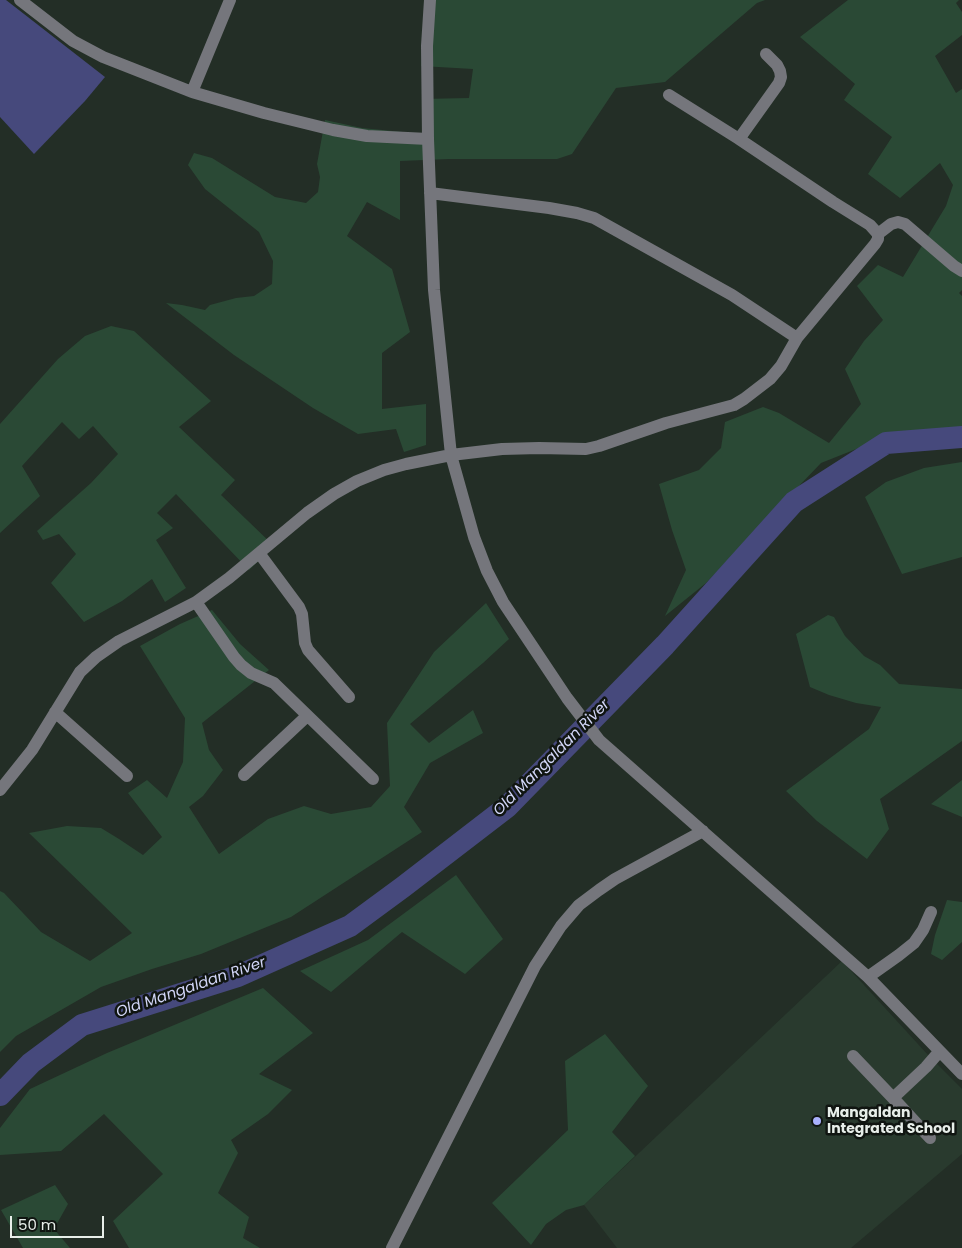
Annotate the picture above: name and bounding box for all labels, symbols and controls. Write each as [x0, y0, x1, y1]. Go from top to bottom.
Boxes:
water label: Old Mangaldan River [490, 696, 614, 820]
water label: Old Mangaldan River [114, 954, 268, 1022]
place label: Mangaldan Integrated School [827, 1105, 955, 1138]
marker: Mangaldan Integrated School [811, 1115, 823, 1127]
scale bar [12, 1206, 106, 1238]
text: 50 m [18, 1214, 56, 1235]

